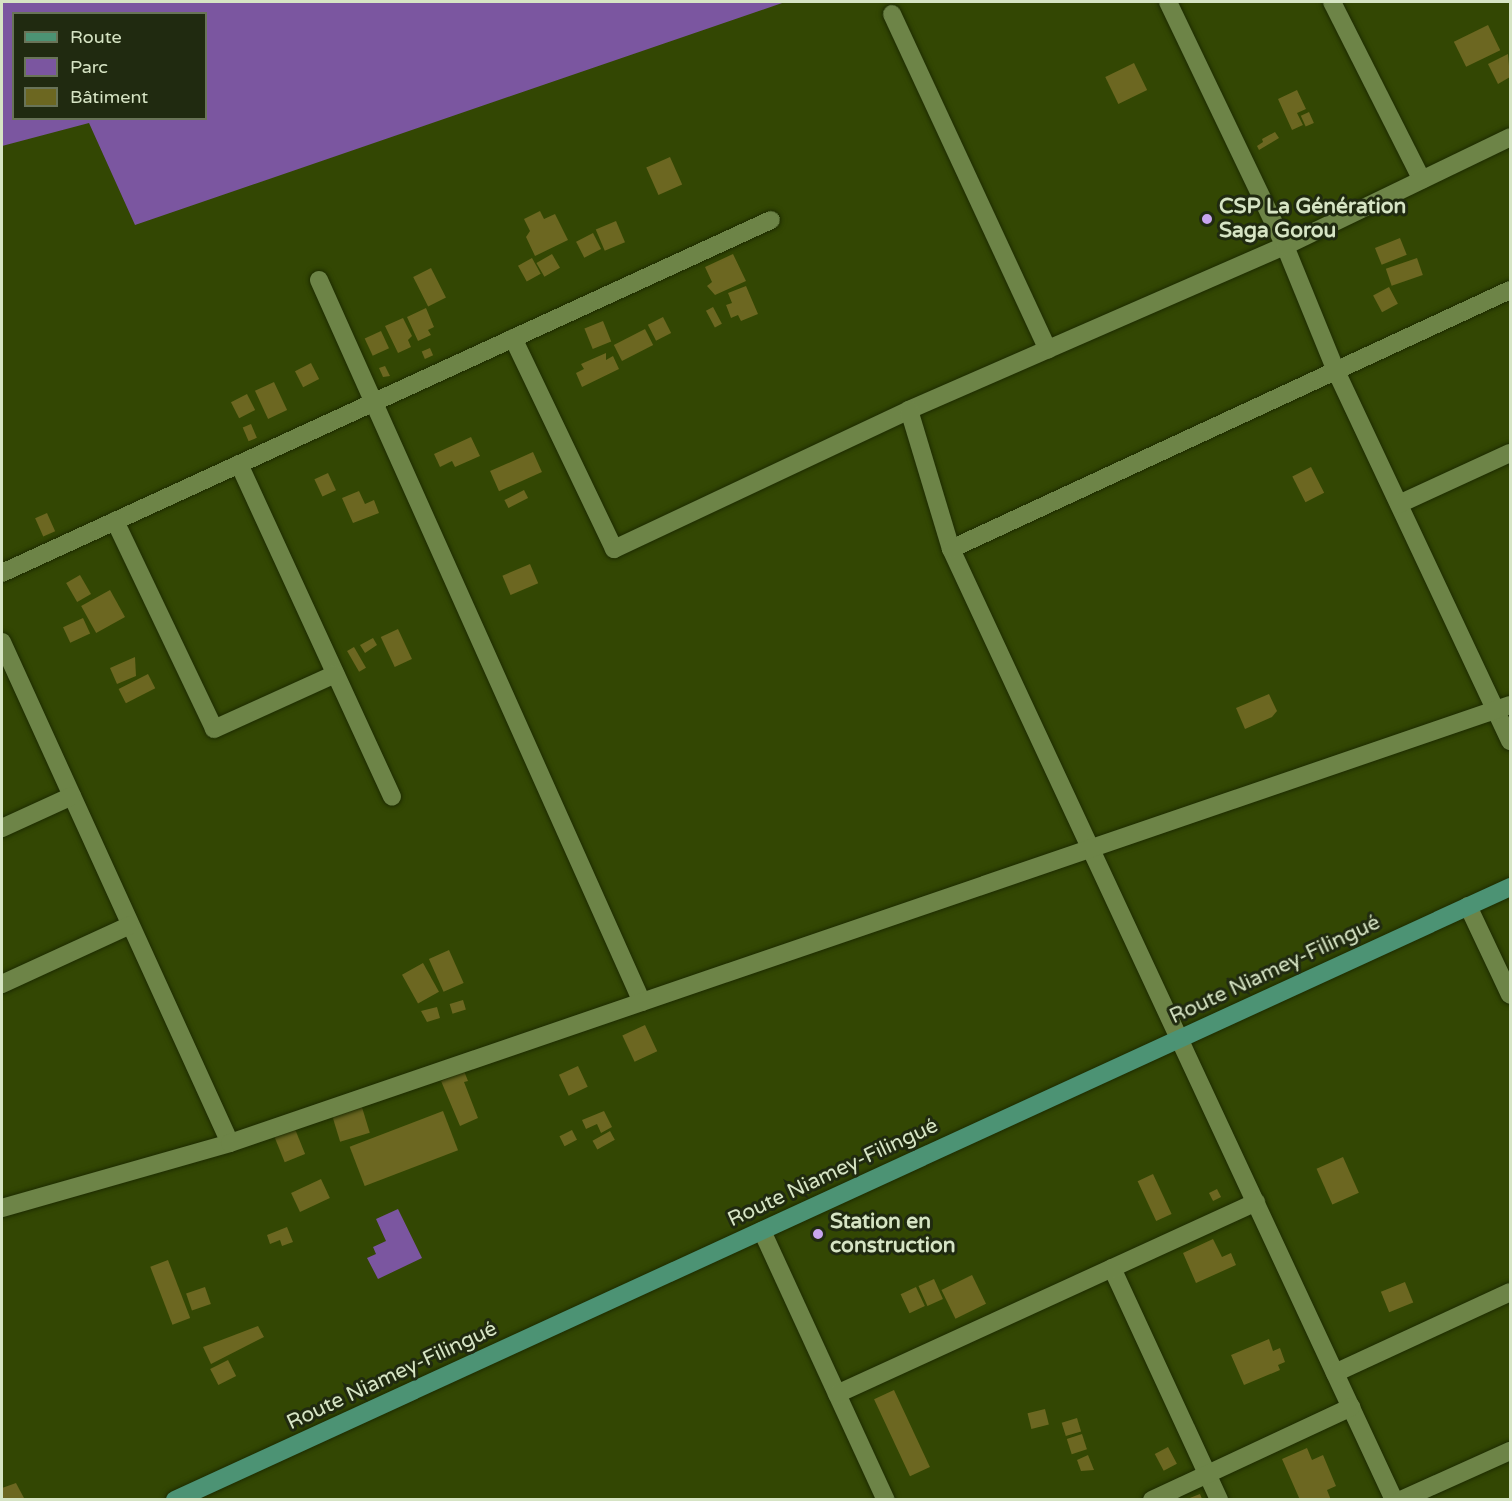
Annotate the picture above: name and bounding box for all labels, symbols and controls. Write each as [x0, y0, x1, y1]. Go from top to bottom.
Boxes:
legend [12, 12, 207, 120]
text: Route [70, 26, 122, 48]
text: Parc [70, 56, 108, 78]
text: Bâtiment [70, 86, 148, 108]
place label: CSP La Génération Saga Gorou [1219, 194, 1406, 244]
marker: CSP La Génération Saga Gorou [1200, 212, 1214, 226]
street label: Route Niamey-Filingué [1166, 910, 1384, 1030]
street label: Route Niamey-Filingué [724, 1113, 942, 1233]
place label: Station en construction [830, 1209, 956, 1259]
marker: Station en construction [811, 1227, 825, 1241]
street label: Route Niamey-Filingué [283, 1316, 501, 1436]

